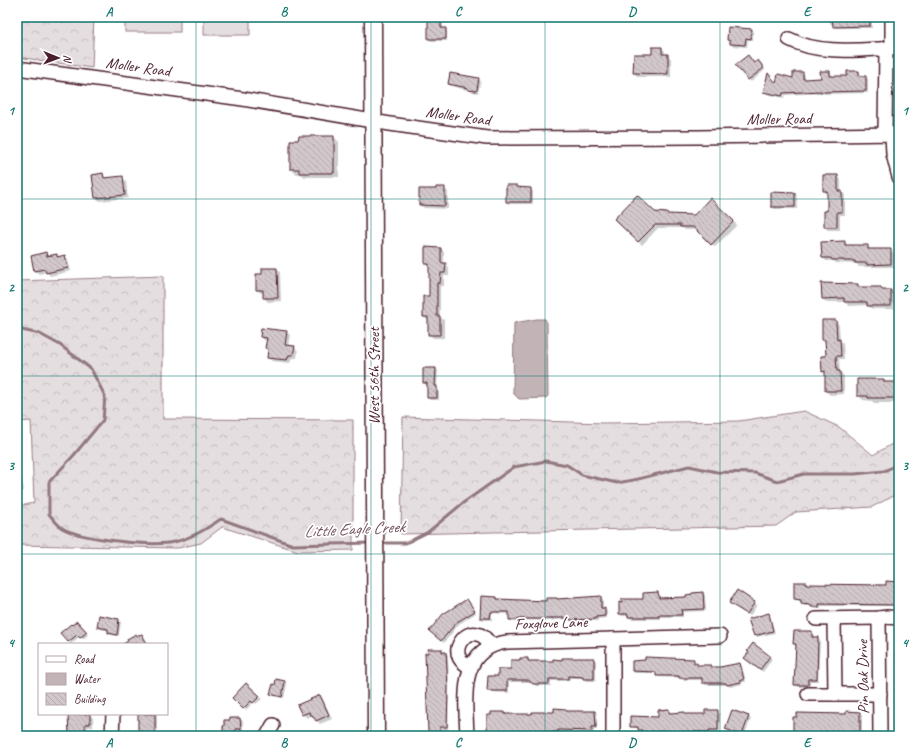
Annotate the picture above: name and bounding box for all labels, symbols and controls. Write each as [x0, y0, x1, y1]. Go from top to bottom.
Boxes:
text: A [106, 4, 114, 20]
text: B [281, 4, 289, 20]
text: C [455, 4, 463, 20]
text: D [628, 4, 637, 20]
text: E [804, 4, 813, 20]
north arrow [38, 38, 78, 78]
street label: Moller Road [105, 53, 174, 82]
text: N [61, 55, 75, 64]
street label: Moller Road [425, 102, 494, 131]
text: 1 [8, 103, 16, 119]
text: 1 [902, 103, 910, 119]
street label: Moller Road [746, 108, 814, 130]
text: 2 [8, 280, 15, 296]
text: 2 [902, 280, 909, 296]
street label: West 56th Street [364, 326, 384, 424]
text: 3 [8, 458, 15, 474]
text: 3 [902, 458, 909, 474]
water label: Little Eagle Creek [303, 516, 407, 542]
street label: Foxglove Lane [514, 612, 589, 634]
text: 4 [8, 635, 16, 651]
text: 4 [902, 635, 910, 651]
street label: Pin Oak Drive [852, 638, 874, 714]
legend [38, 643, 168, 715]
text: Road [74, 651, 96, 667]
text: Water [74, 671, 102, 687]
text: Building [74, 691, 106, 707]
text: A [106, 735, 114, 751]
text: B [281, 735, 289, 751]
text: C [455, 735, 463, 751]
text: D [628, 735, 637, 751]
text: E [804, 735, 813, 751]

